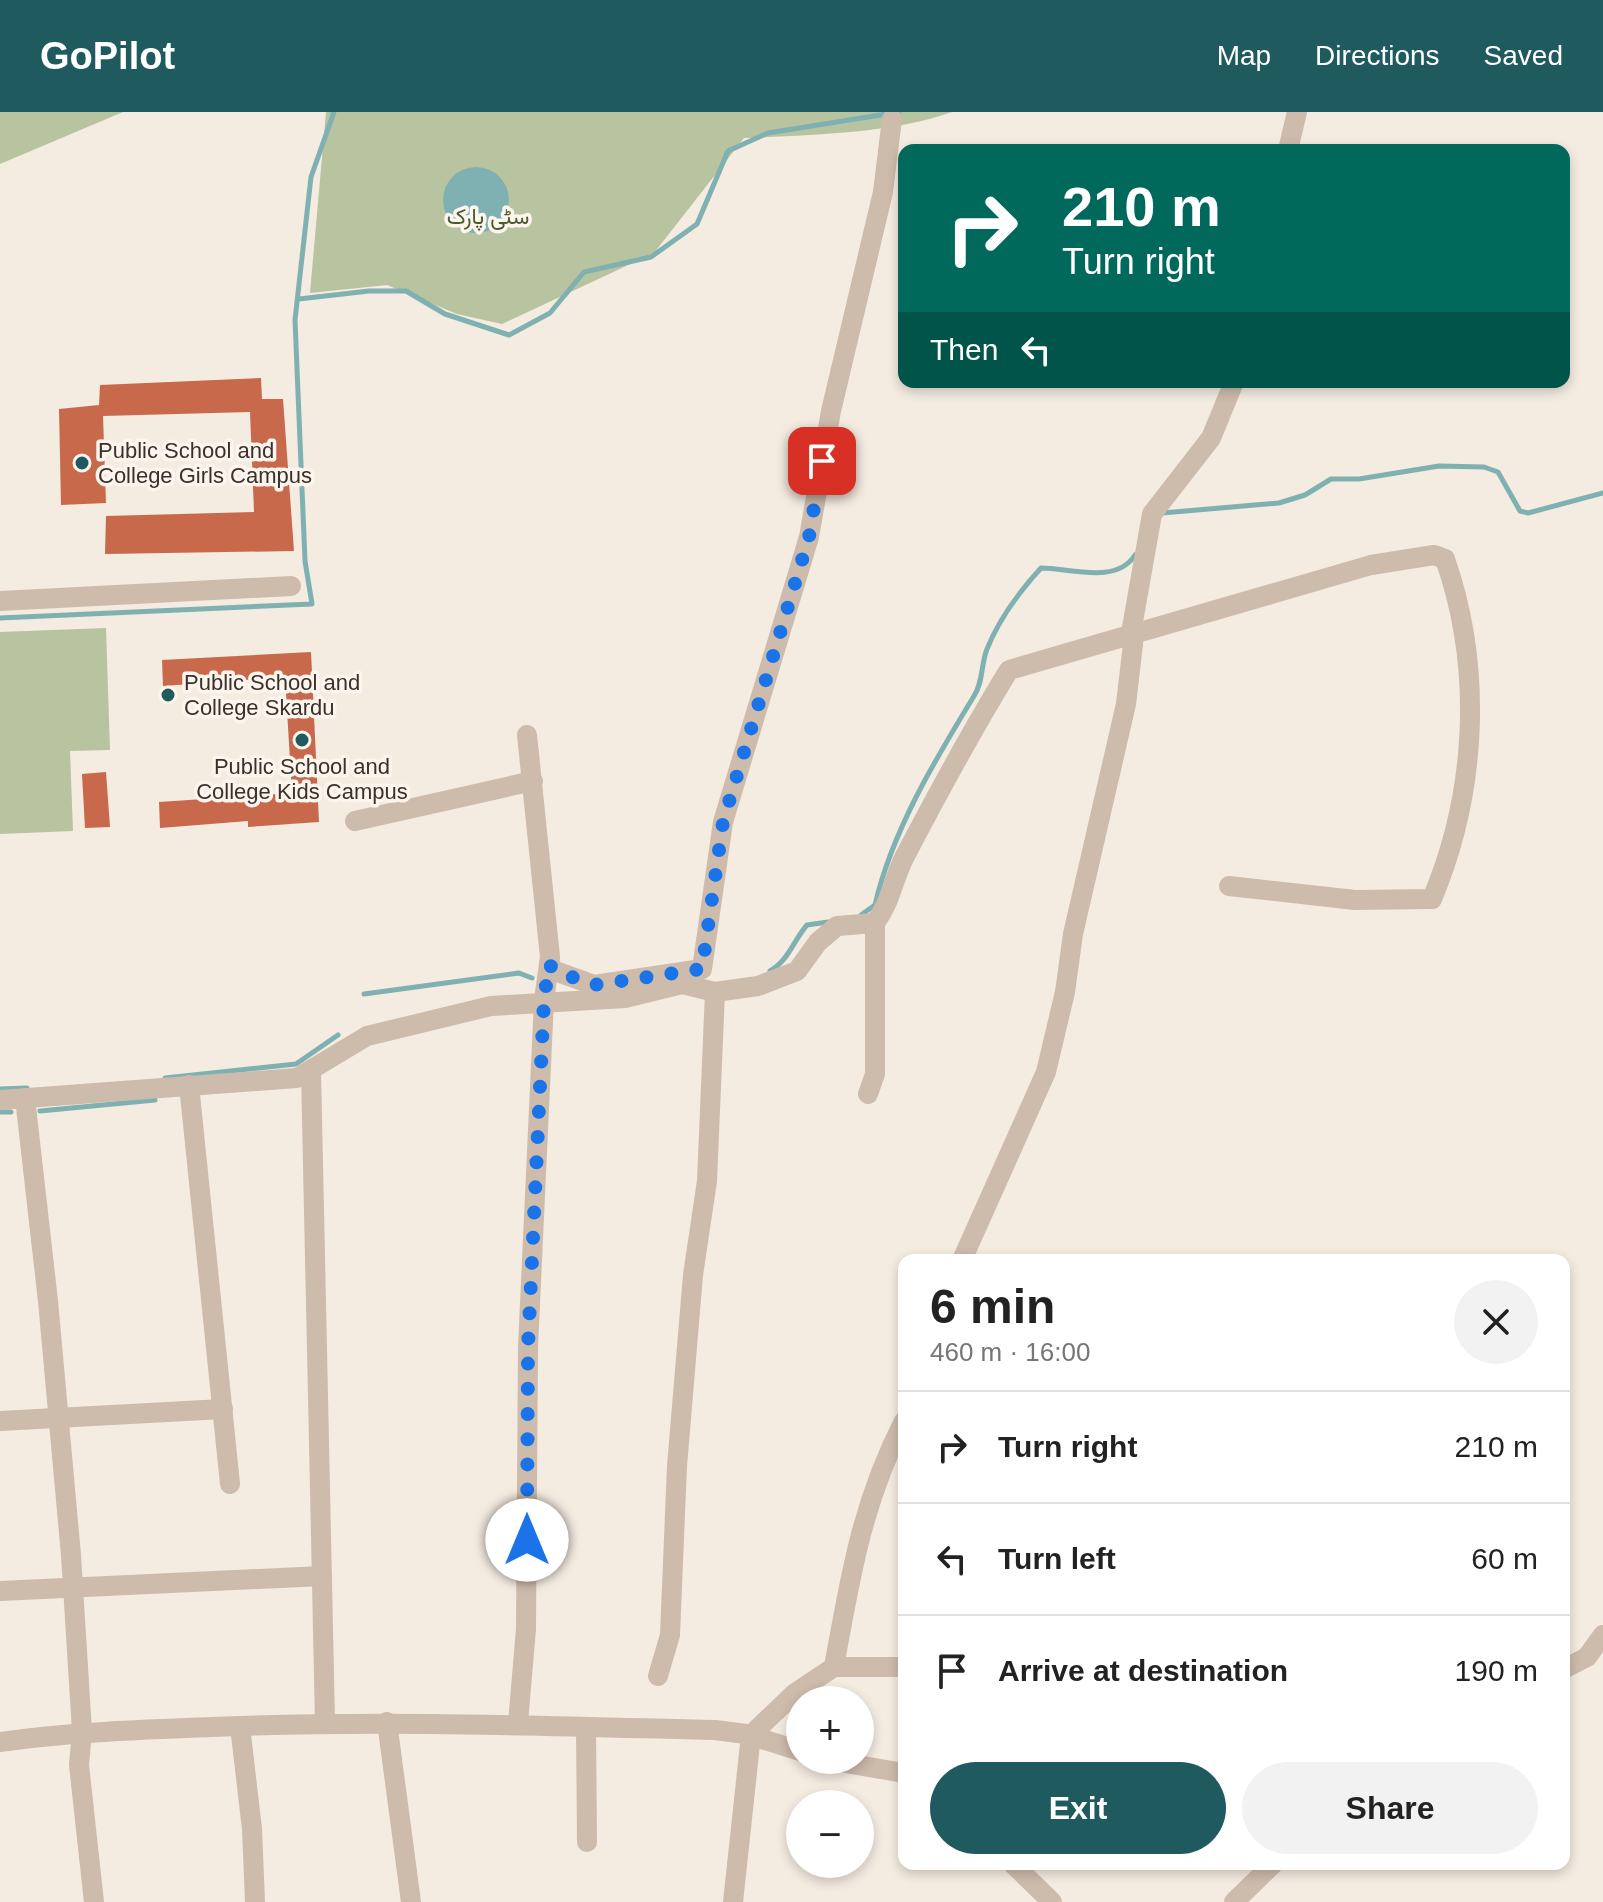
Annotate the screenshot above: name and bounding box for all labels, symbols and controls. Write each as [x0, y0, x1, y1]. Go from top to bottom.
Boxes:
text: GoPilot [40, 35, 175, 77]
text: Map [1217, 40, 1271, 71]
text: Directions [1315, 40, 1440, 71]
text: Saved [1484, 40, 1563, 71]
text: 210 m [1062, 175, 1221, 238]
icon: right [930, 176, 1034, 280]
park label: سٹی پارک [447, 204, 529, 231]
text: Turn right [1062, 241, 1215, 282]
icon: left [1014, 328, 1058, 372]
text: Then [930, 333, 998, 366]
pin [788, 427, 856, 495]
place label: Public School and College Girls Campus [98, 438, 312, 488]
icon: arrive [800, 439, 844, 483]
marker: Public School and College Girls Campus [73, 454, 91, 472]
place label: Public School and College Skardu [184, 670, 360, 720]
marker: Public School and College Skardu [159, 686, 177, 704]
marker: Public School and College Kids Campus [293, 731, 311, 749]
place label: Public School and College Kids Campus [196, 754, 408, 804]
text: 6 min [930, 1280, 1055, 1333]
button: close [1454, 1280, 1538, 1364]
text: 460 m · 16:00 [930, 1337, 1090, 1367]
icon: right [930, 1425, 974, 1469]
text: Turn right [998, 1430, 1137, 1463]
text: 210 m [1455, 1430, 1538, 1463]
position arrow [485, 1498, 569, 1582]
icon: left [930, 1537, 974, 1581]
text: Turn left [998, 1542, 1116, 1575]
text: 60 m [1471, 1542, 1538, 1575]
icon: arrive [930, 1649, 974, 1693]
text: Arrive at destination [998, 1654, 1288, 1687]
text: 190 m [1455, 1654, 1538, 1687]
map controls [786, 1686, 874, 1878]
button: + [786, 1686, 874, 1774]
button: Exit [930, 1762, 1226, 1854]
button: Share [1242, 1762, 1538, 1854]
button: − [786, 1790, 874, 1878]

